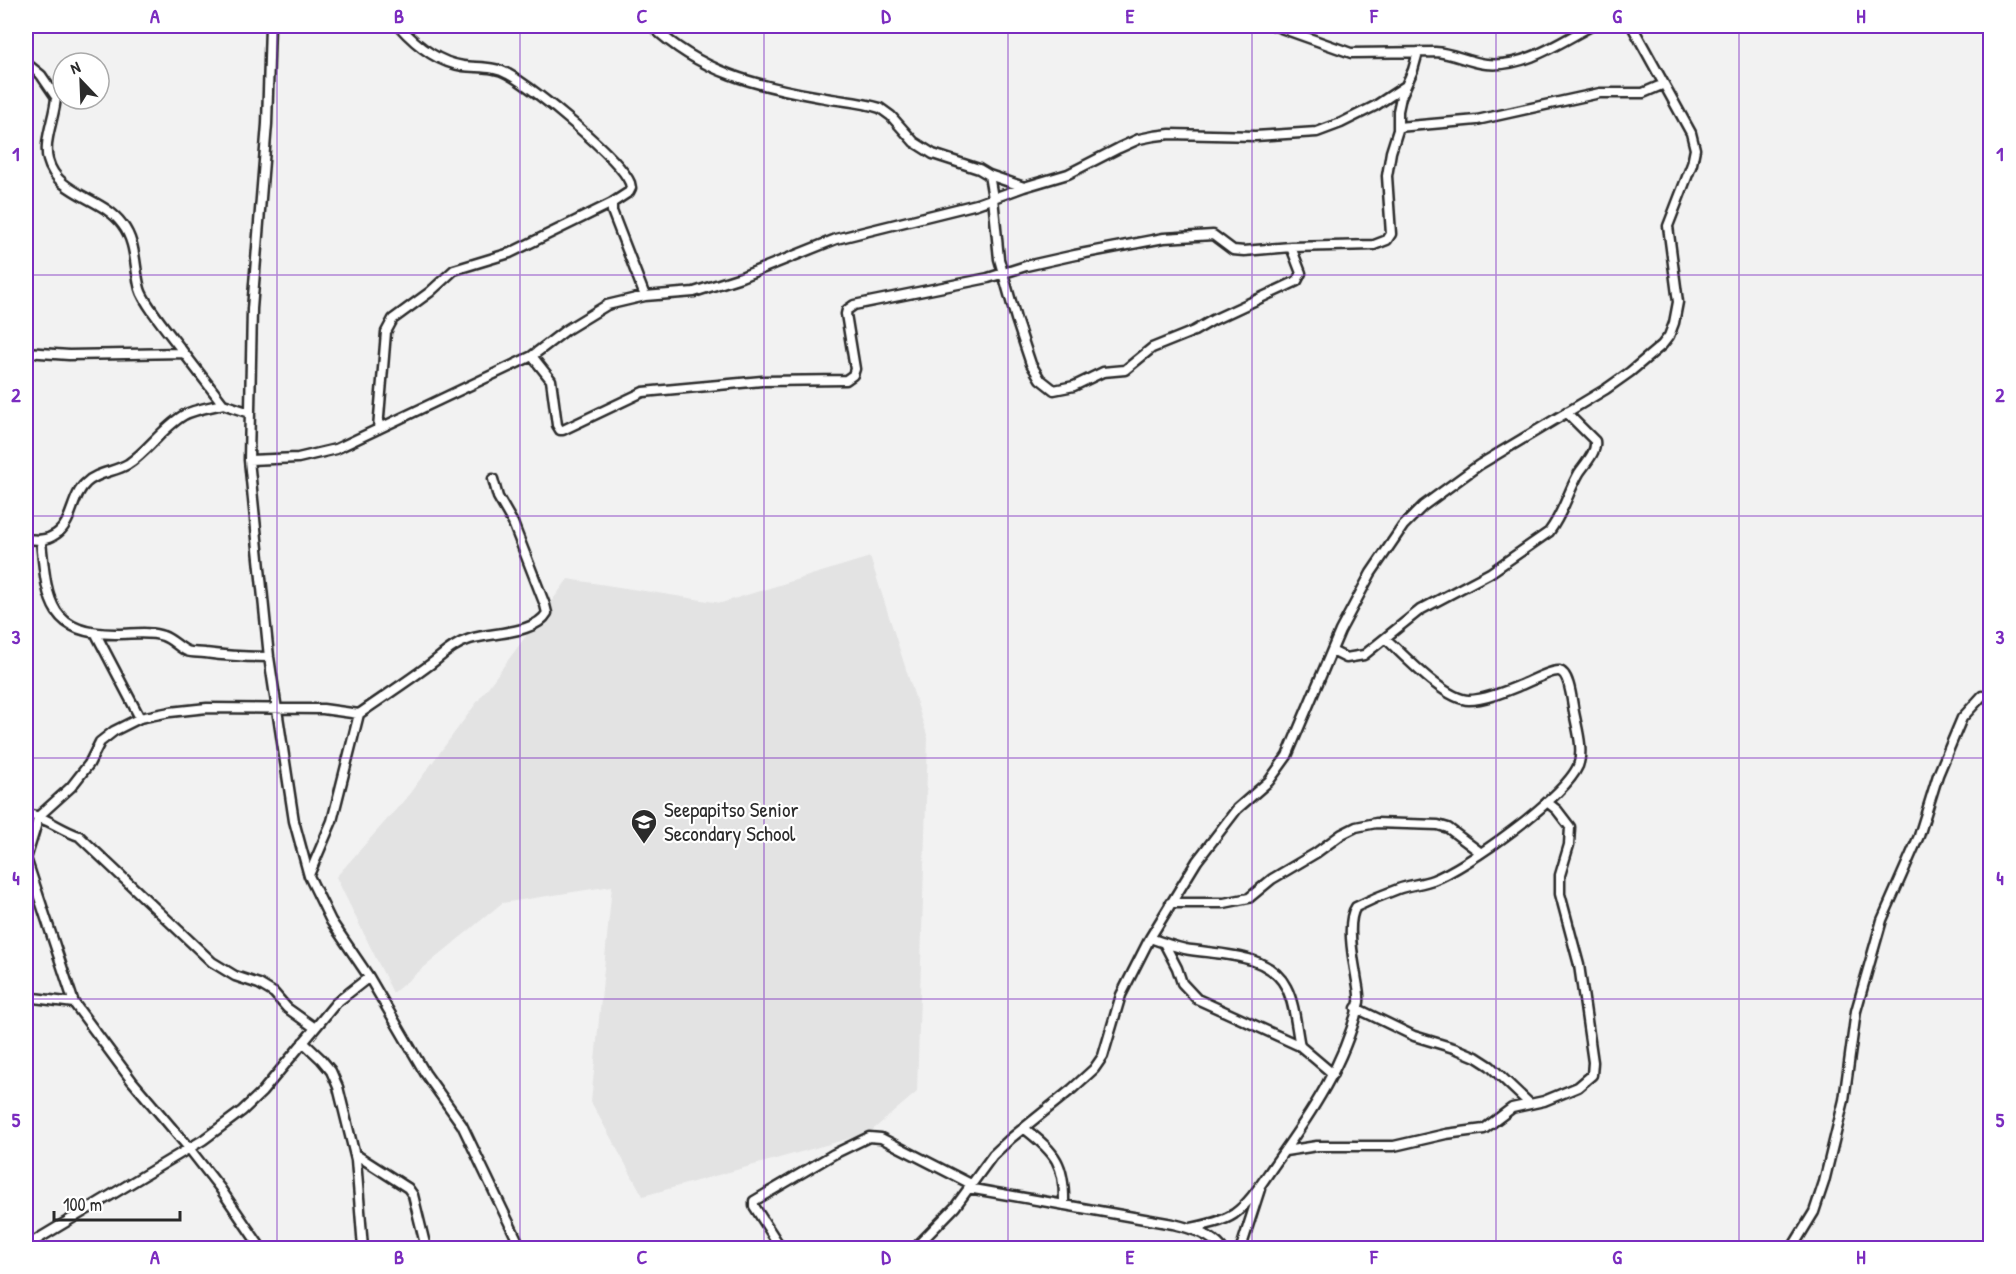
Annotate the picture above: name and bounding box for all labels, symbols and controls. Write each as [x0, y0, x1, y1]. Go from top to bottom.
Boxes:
text: A [150, 2, 160, 29]
text: B [394, 2, 404, 29]
text: C [637, 2, 648, 29]
text: D [881, 2, 891, 29]
text: E [1126, 2, 1135, 29]
text: F [1369, 2, 1379, 29]
text: G [1612, 2, 1622, 29]
text: H [1856, 2, 1866, 29]
north arrow [51, 51, 111, 111]
text: N [67, 55, 84, 79]
text: 1 [12, 140, 20, 167]
text: 1 [1996, 140, 2004, 167]
text: 2 [11, 381, 21, 408]
text: 2 [1995, 381, 2005, 408]
text: 3 [12, 623, 21, 650]
text: 3 [1996, 623, 2005, 650]
place label: Seepapitso Senior Secondary School [664, 795, 799, 848]
school or university icon: Seepapitso Senior Secondary School [629, 807, 659, 845]
text: 4 [12, 864, 20, 891]
text: 4 [1996, 864, 2004, 891]
text: 5 [12, 1106, 21, 1133]
text: 5 [1996, 1106, 2005, 1133]
scale bar [54, 1184, 180, 1222]
text: 100 m [63, 1192, 102, 1217]
text: A [150, 1243, 160, 1270]
text: B [394, 1243, 404, 1270]
text: C [637, 1243, 648, 1270]
text: D [881, 1243, 891, 1270]
text: E [1126, 1243, 1135, 1270]
text: F [1369, 1243, 1379, 1270]
text: G [1612, 1243, 1622, 1270]
text: H [1856, 1243, 1866, 1270]

